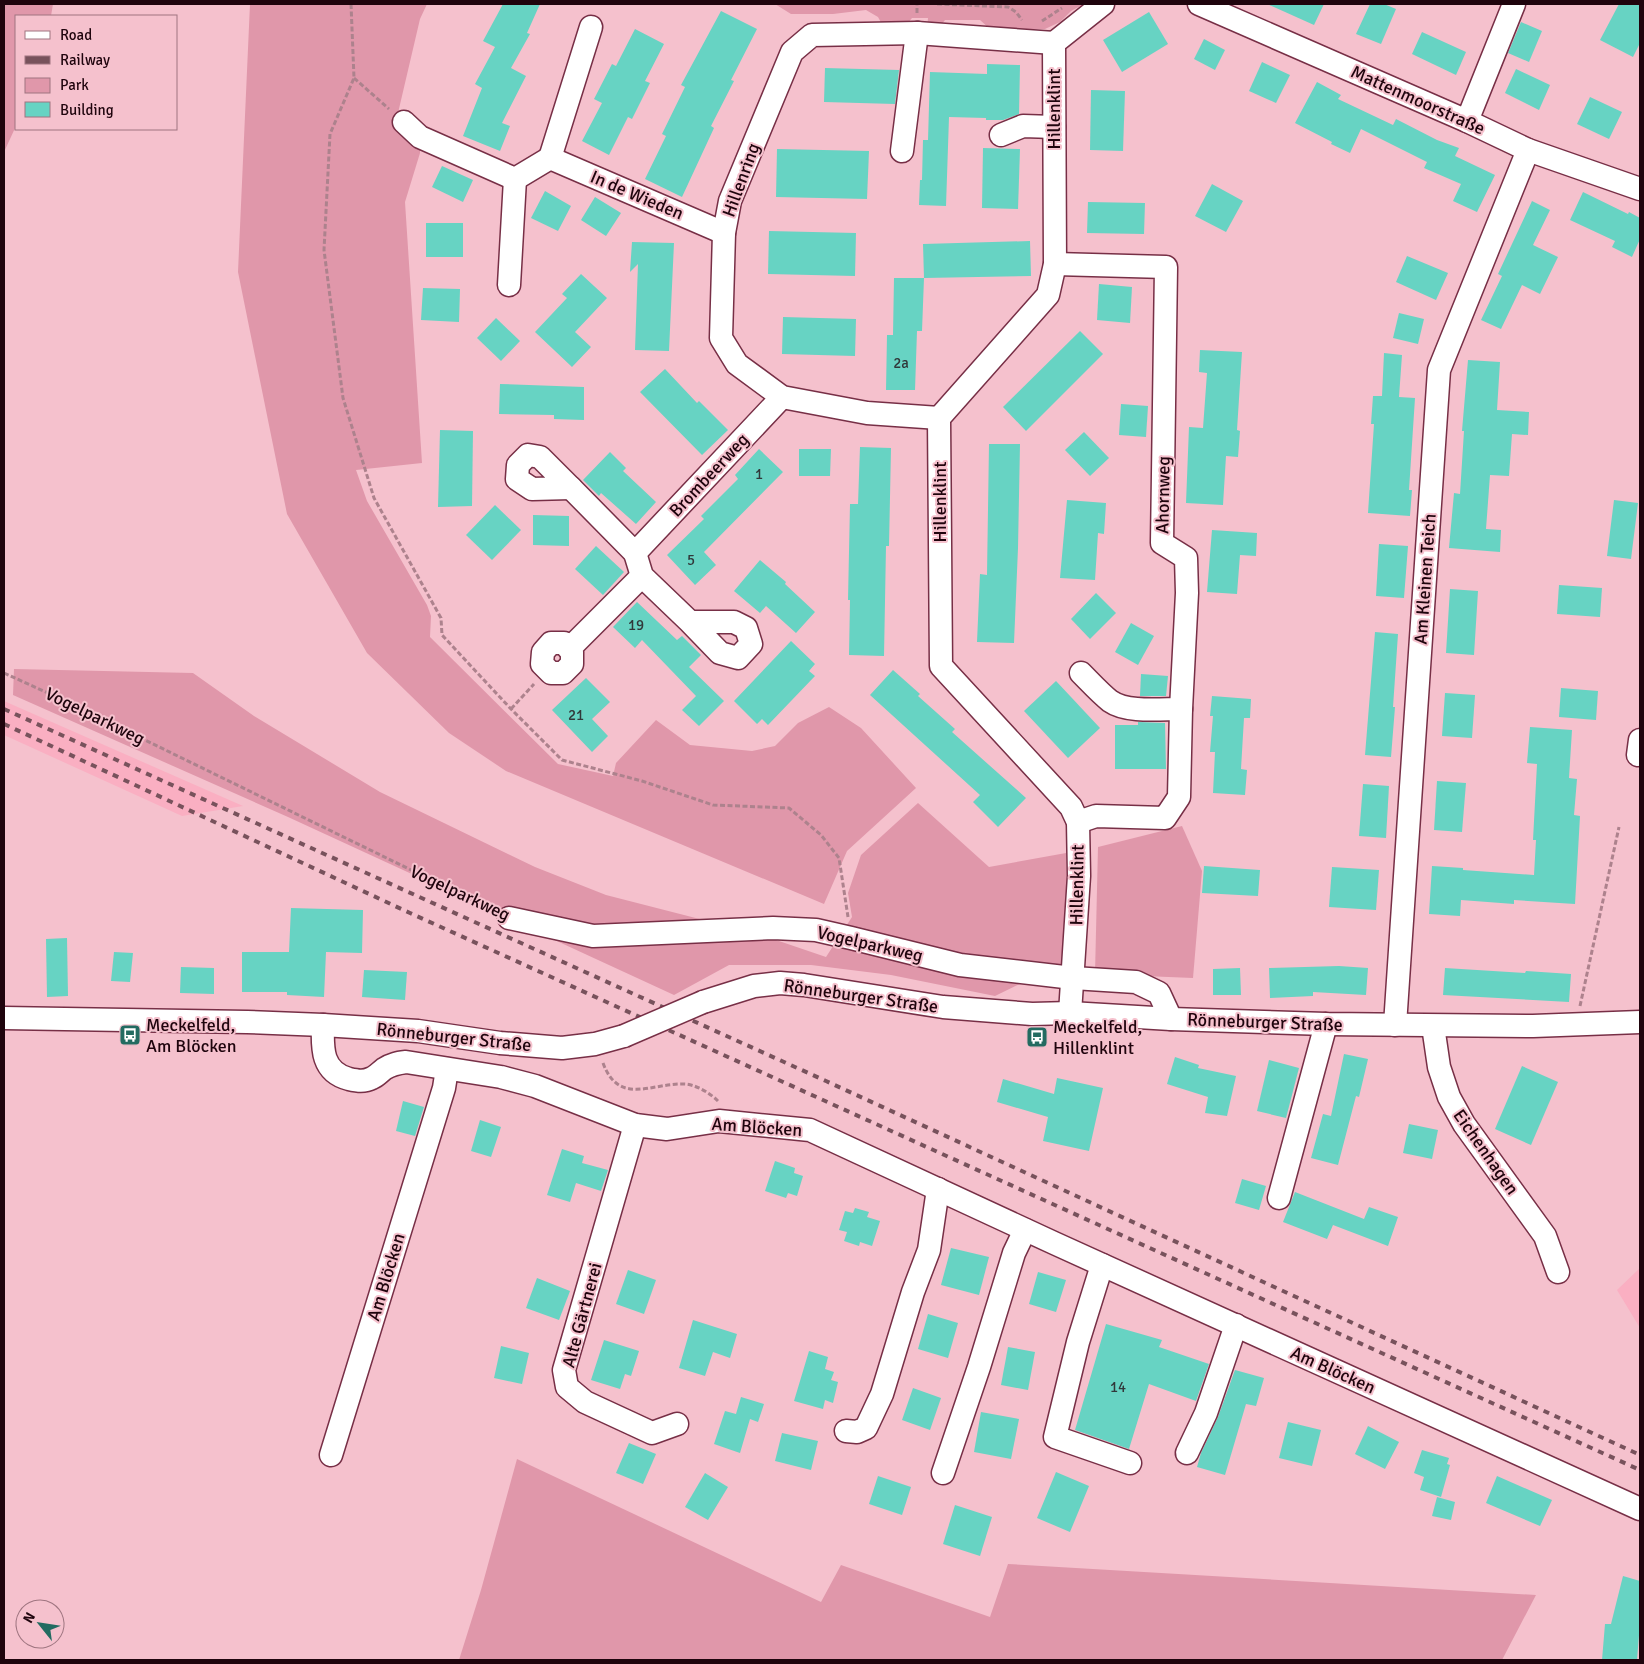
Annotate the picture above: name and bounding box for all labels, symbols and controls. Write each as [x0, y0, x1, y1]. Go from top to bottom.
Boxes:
legend [15, 15, 178, 130]
text: Road [60, 26, 92, 44]
text: Railway [60, 51, 110, 69]
street label: Mattenmoorstraße [1348, 61, 1488, 139]
street label: Hillenklint [1043, 69, 1065, 150]
text: Park [60, 76, 89, 94]
text: Building [60, 101, 114, 119]
street label: Hillenring [717, 140, 765, 220]
street label: In de Wieden [587, 166, 687, 224]
house number: 2a [893, 354, 909, 372]
street label: Brombeerweg [665, 429, 753, 521]
street label: Ahornweg [1151, 456, 1175, 534]
street label: Hillenklint [929, 462, 951, 543]
house number: 1 [755, 465, 763, 483]
street label: Am Kleinen Teich [1409, 513, 1441, 645]
house number: 5 [687, 551, 695, 569]
house number: 19 [628, 616, 644, 634]
street label: Vogelparkweg [42, 682, 148, 750]
house number: 21 [568, 706, 584, 724]
street label: Hillenklint [1065, 844, 1089, 926]
street label: Vogelparkweg [406, 860, 514, 926]
street label: Vogelparkweg [815, 921, 925, 967]
street label: Rönneburger Straße [782, 974, 940, 1018]
street label: Rönneburger Straße [1187, 1008, 1343, 1036]
place label: Meckelfeld, Am Blöcken [146, 1014, 237, 1057]
place label: Meckelfeld, Hillenklint [1053, 1016, 1142, 1059]
street label: Rönneburger Straße [375, 1018, 533, 1056]
bus stop icon: Meckelfeld, Am Blöcken [118, 1023, 142, 1047]
bus stop icon: Meckelfeld, Hillenklint [1025, 1025, 1049, 1049]
street label: Eichenhagen [1448, 1105, 1524, 1199]
street label: Am Blöcken [711, 1113, 803, 1141]
street label: Am Blöcken [362, 1230, 410, 1324]
street label: Alte Gärtnerei [557, 1260, 607, 1370]
street label: Am Blöcken [1287, 1342, 1379, 1398]
house number: 14 [1110, 1378, 1126, 1396]
north arrow [15, 1599, 65, 1649]
text: N [19, 1609, 39, 1626]

